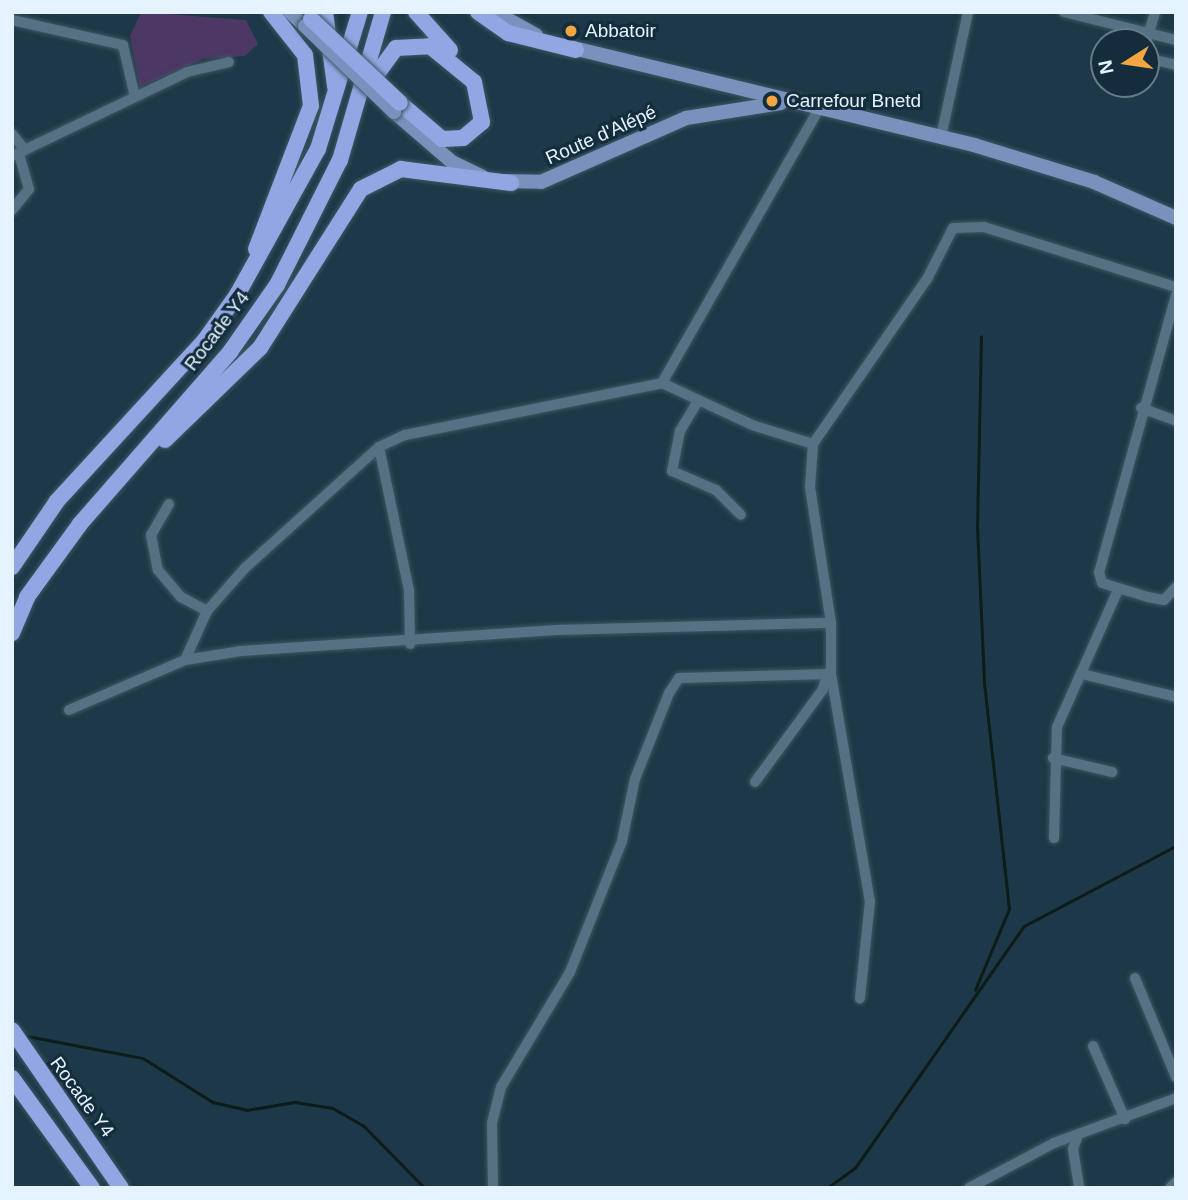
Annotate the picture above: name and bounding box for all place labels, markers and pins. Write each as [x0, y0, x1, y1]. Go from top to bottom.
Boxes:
place label: Abbatoir [585, 20, 656, 42]
marker: Abbatoir [563, 23, 579, 39]
place label: Carrefour Bnetd [786, 90, 921, 112]
marker: Carrefour Bnetd [764, 93, 780, 109]

